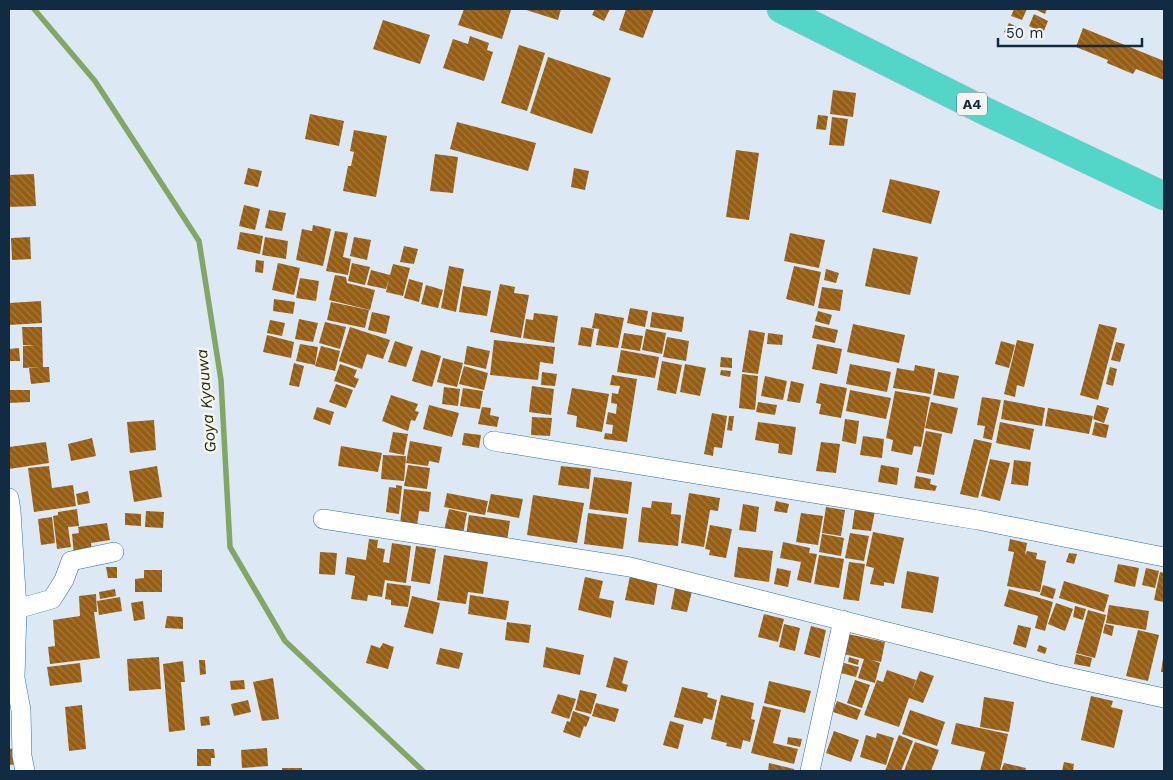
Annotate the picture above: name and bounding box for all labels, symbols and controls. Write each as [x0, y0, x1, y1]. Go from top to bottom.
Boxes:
scale bar [998, 15, 1142, 47]
text: 50 m [1006, 24, 1043, 42]
road number: A4 [957, 92, 987, 116]
water label: Goya Kyauwa [192, 348, 220, 454]

